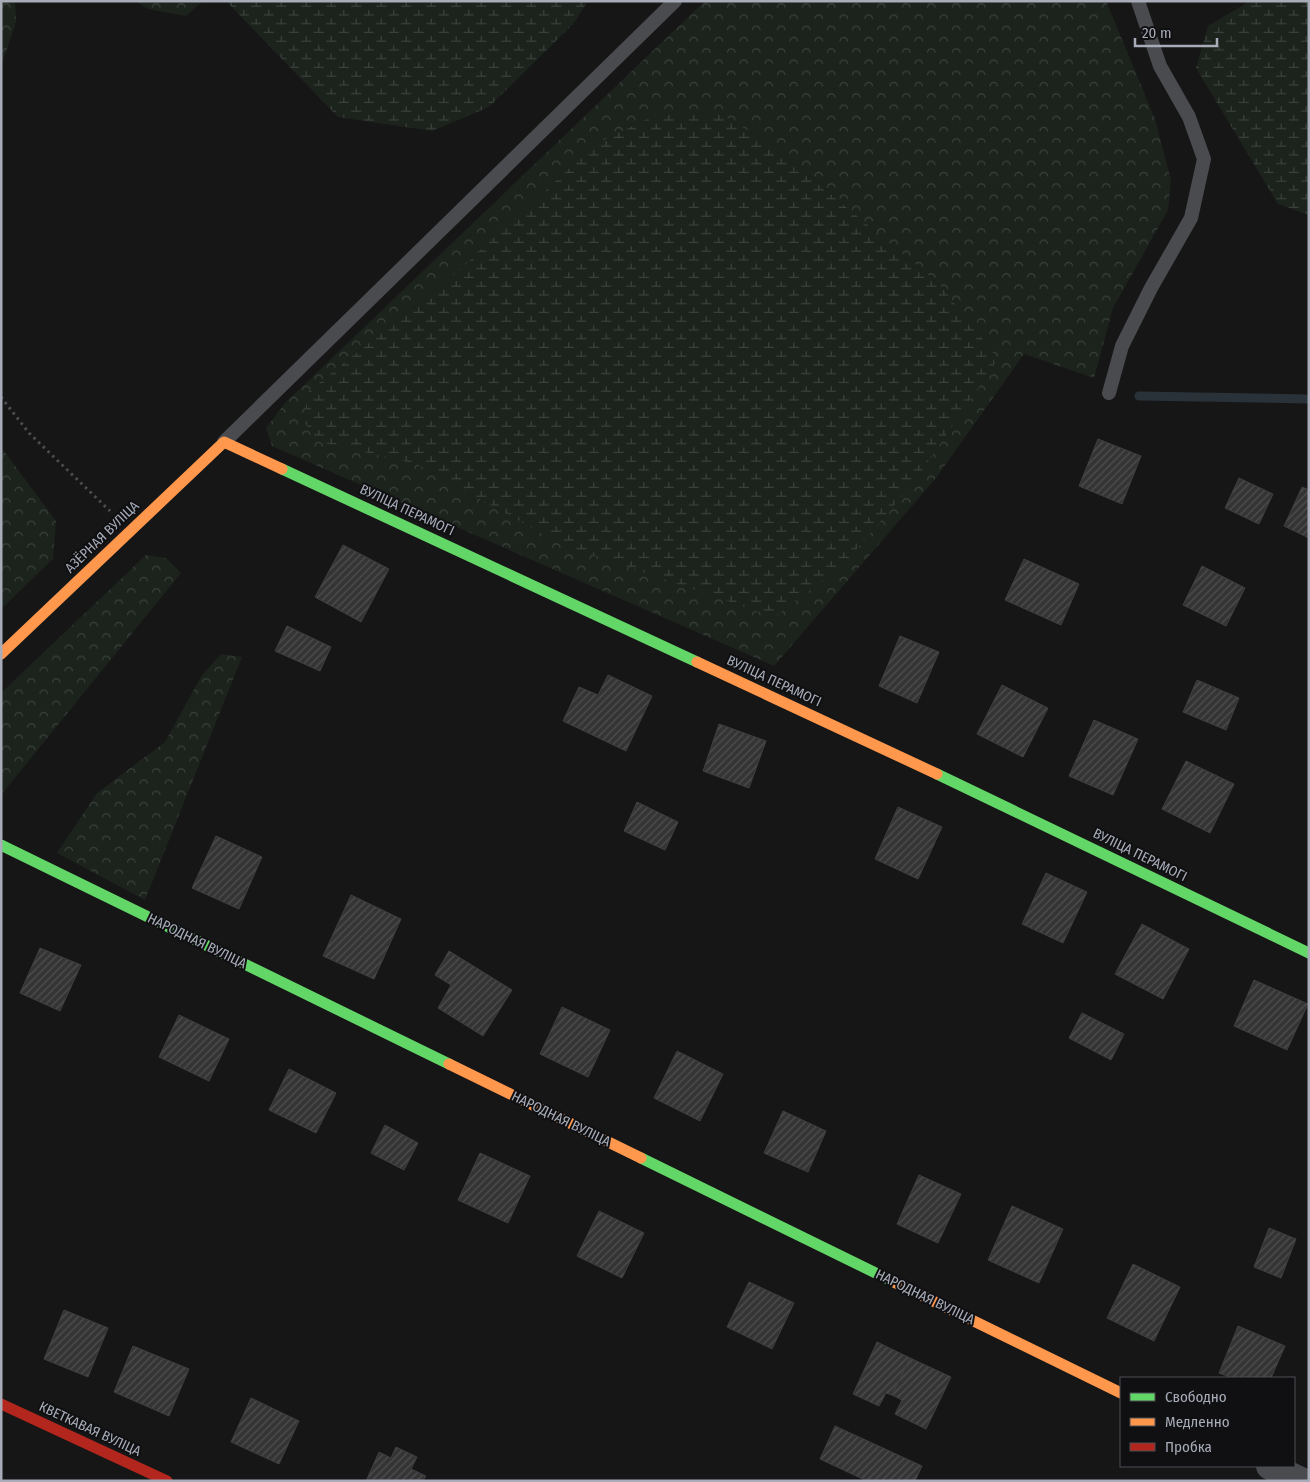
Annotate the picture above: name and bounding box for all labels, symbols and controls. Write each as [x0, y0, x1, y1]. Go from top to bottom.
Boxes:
scale bar [1135, 15, 1218, 47]
text: 20 m [1142, 24, 1172, 42]
street label: ВУЛІЦА ПЕРАМОГІ [357, 481, 457, 539]
street label: АЗЁРНАЯ ВУЛІЦА [61, 497, 143, 577]
street label: ВУЛІЦА ПЕРАМОГІ [724, 652, 824, 710]
street label: ВУЛІЦА ПЕРАМОГІ [1090, 825, 1190, 885]
street label: НАРОДНАЯ ВУЛІЦА [145, 910, 250, 973]
street label: НАРОДНАЯ ВУЛІЦА [509, 1088, 614, 1151]
street label: НАРОДНАЯ ВУЛІЦА [873, 1266, 978, 1329]
legend [1120, 1377, 1295, 1467]
text: Свободно [1165, 1388, 1227, 1406]
street label: КВЕТКАВАЯ ВУЛІЦА [36, 1398, 144, 1460]
text: Медленно [1165, 1413, 1230, 1431]
text: Пробка [1165, 1438, 1212, 1456]

